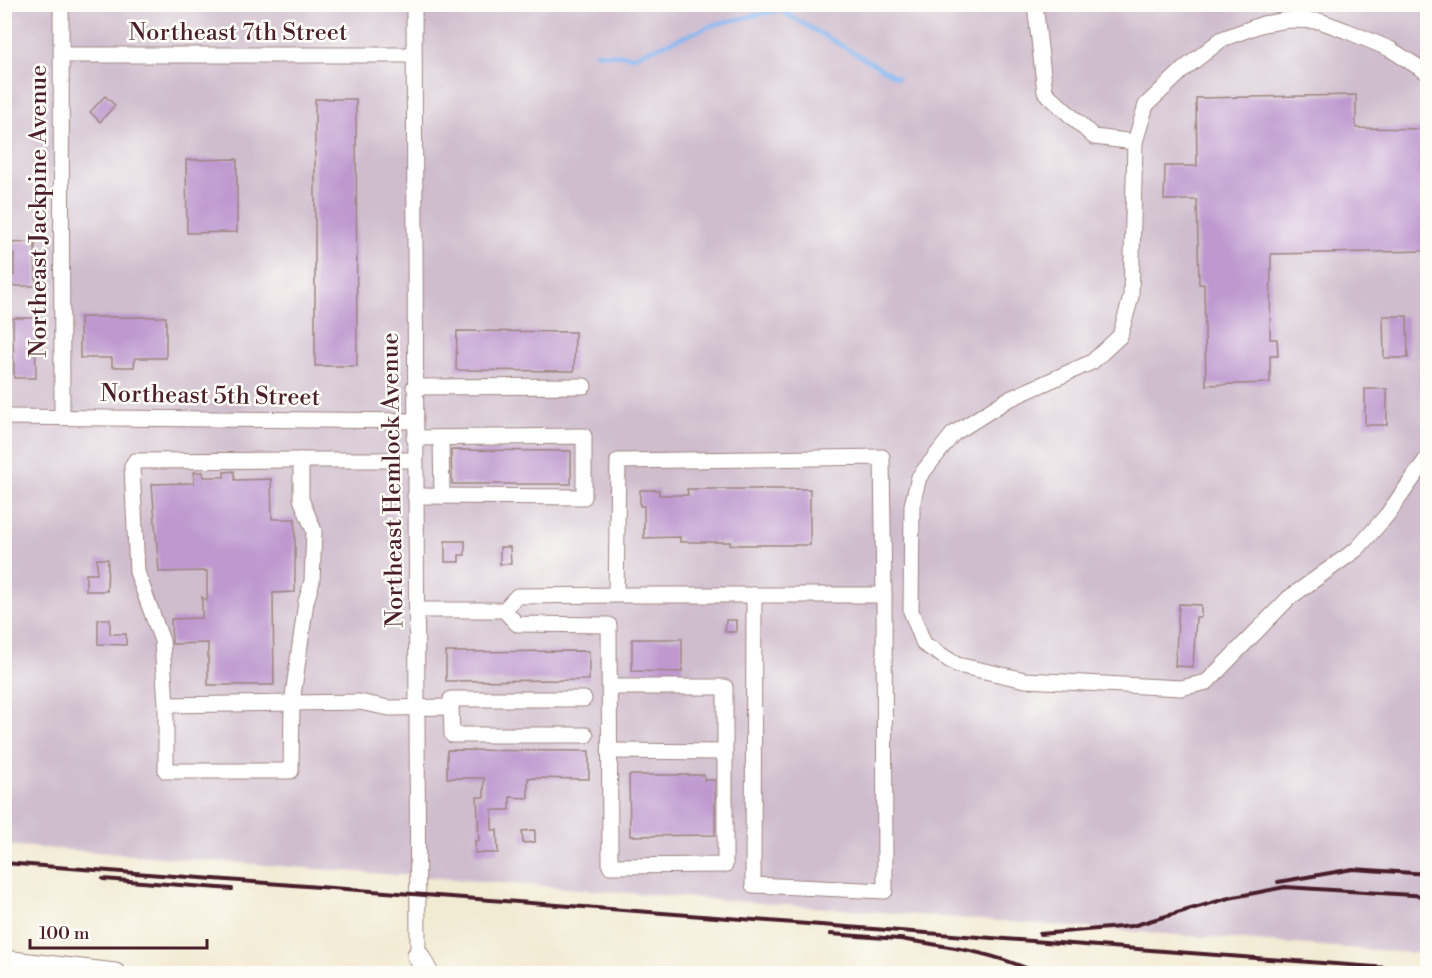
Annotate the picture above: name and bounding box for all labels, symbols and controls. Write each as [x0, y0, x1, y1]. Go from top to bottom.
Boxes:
street label: Northeast 7th Street [129, 18, 348, 48]
street label: Northeast Jackpine Avenue [24, 65, 54, 357]
street label: Northeast Hemlock Avenue [375, 332, 411, 628]
street label: Northeast 5th Street [100, 379, 321, 413]
scale bar [30, 912, 207, 950]
text: 100 m [39, 922, 90, 945]

